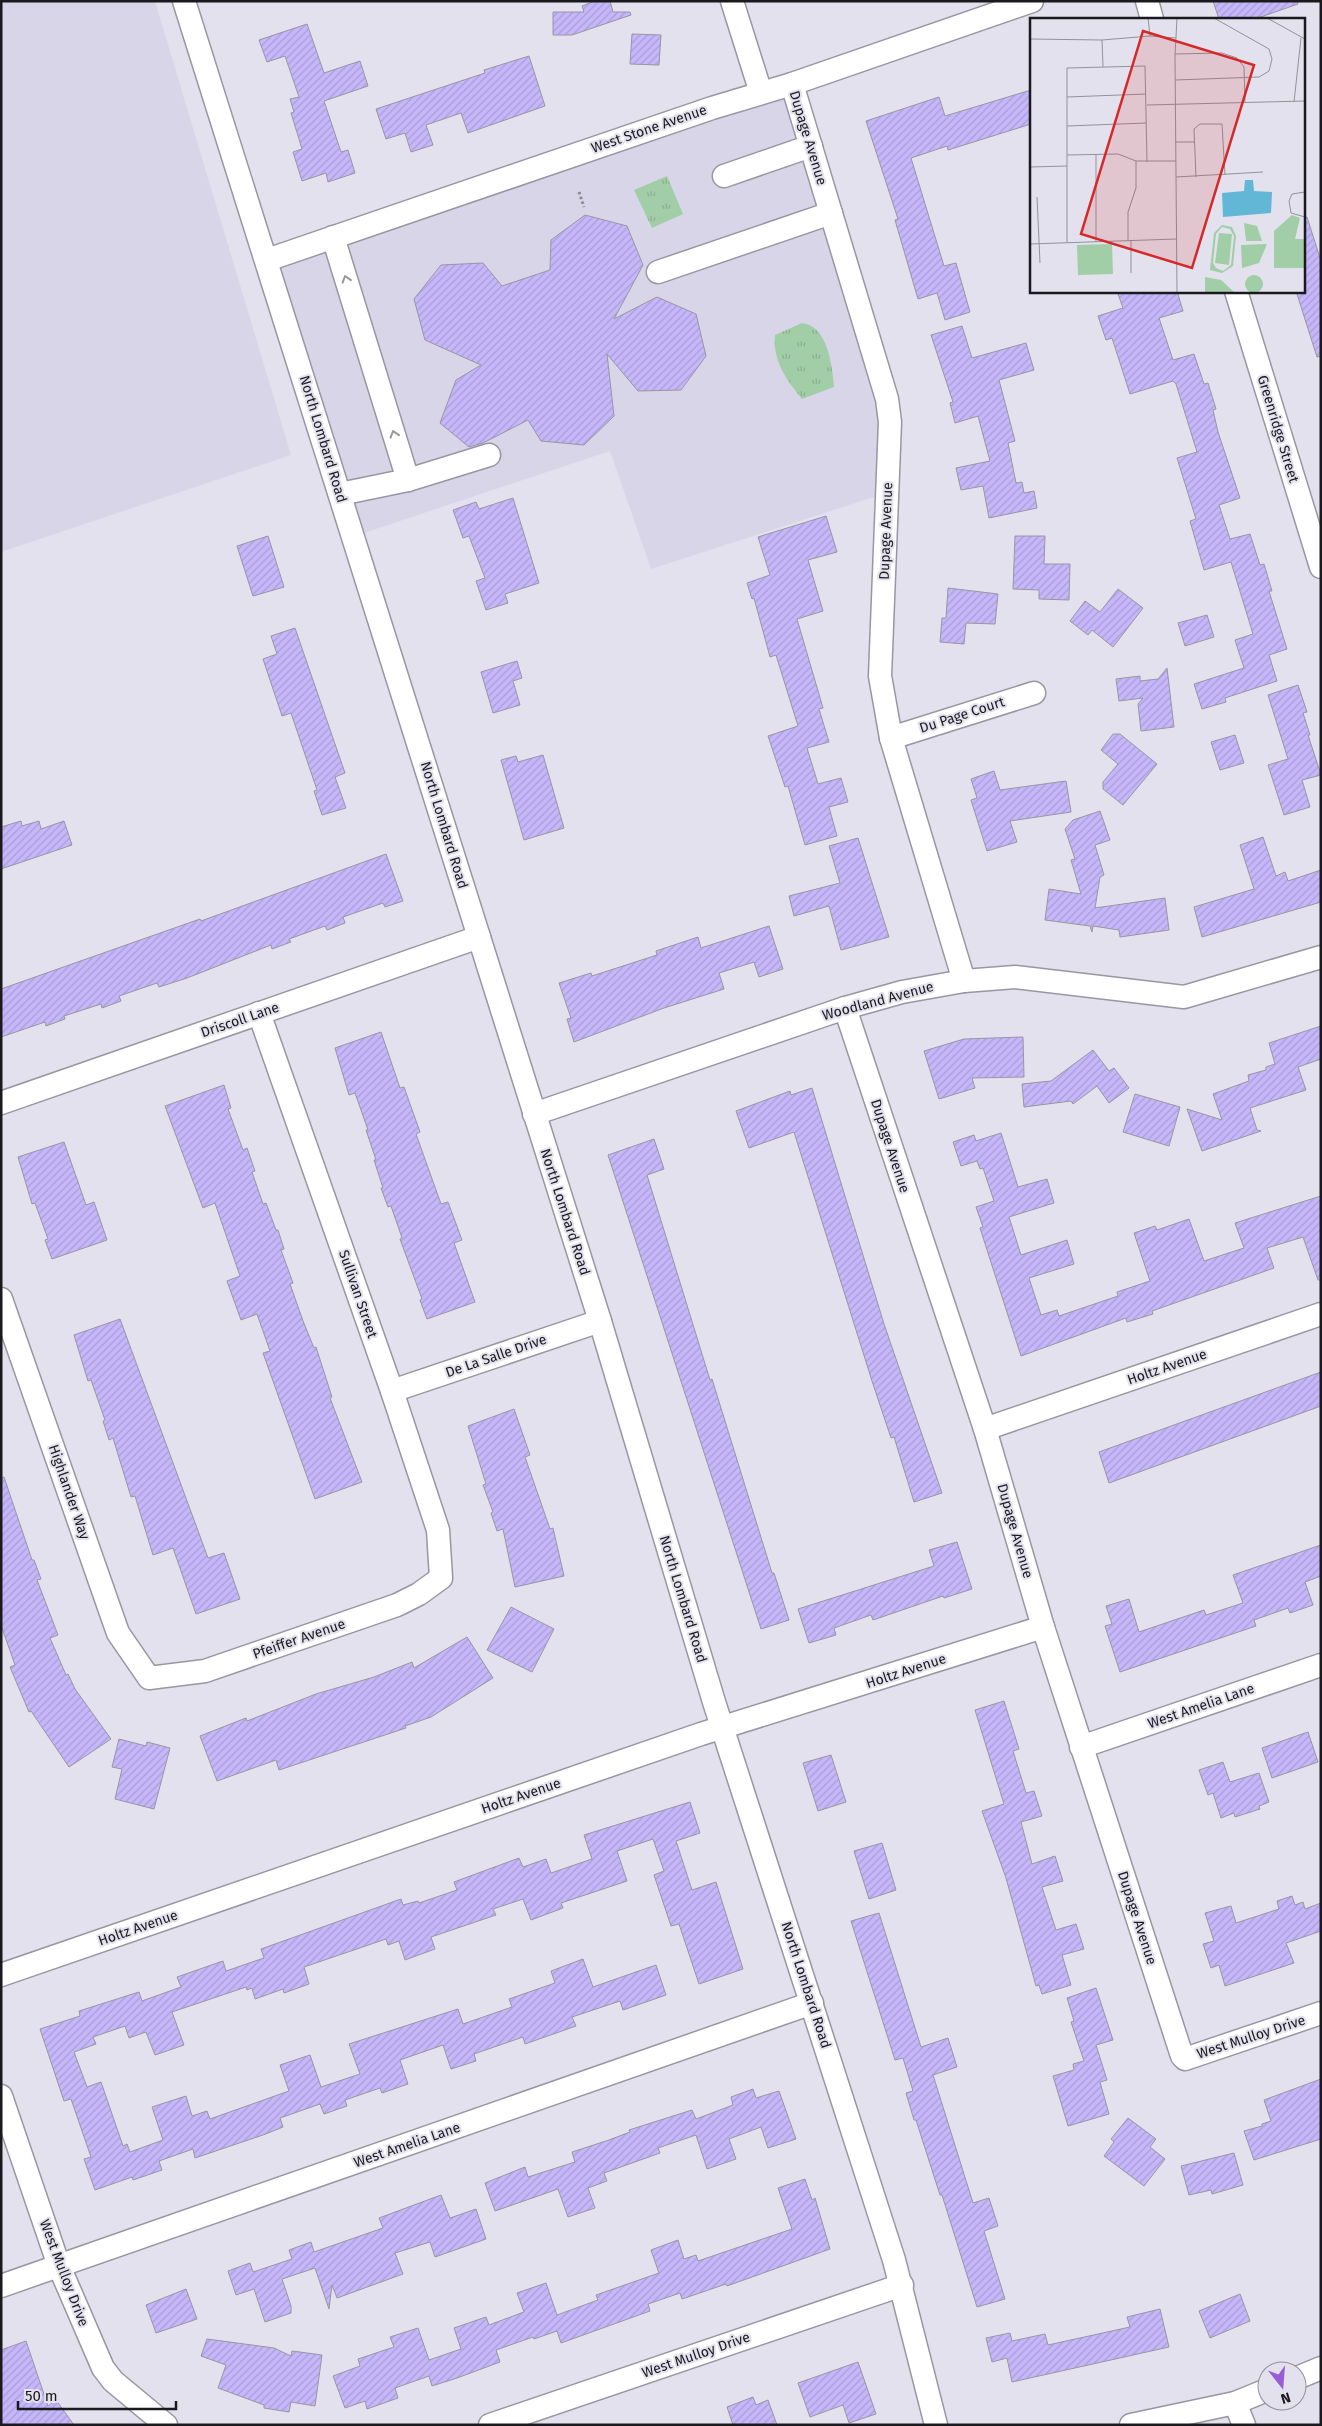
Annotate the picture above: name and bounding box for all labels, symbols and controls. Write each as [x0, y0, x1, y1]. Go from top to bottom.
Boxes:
inset map [1030, 18, 1304, 292]
street label: Dupage Avenue [786, 89, 830, 187]
street label: West Stone Avenue [589, 101, 709, 157]
one-way arrow [341, 275, 351, 283]
street label: North Lombard Road [296, 373, 350, 505]
street label: Greenridge Street [1254, 373, 1303, 486]
one-way arrow [389, 430, 399, 439]
street label: Dupage Avenue [876, 482, 896, 580]
street label: Du Page Court [917, 693, 1008, 737]
street label: North Lombard Road [417, 759, 471, 891]
street label: Woodland Avenue [820, 978, 936, 1024]
street label: Driscoll Lane [199, 999, 281, 1041]
street label: Dupage Avenue [867, 1097, 913, 1195]
street label: North Lombard Road [537, 1147, 593, 1277]
street label: Sullivan Street [335, 1248, 381, 1341]
street label: De La Salle Drive [443, 1331, 549, 1381]
street label: Holtz Avenue [1125, 1345, 1209, 1389]
street label: Highlander Way [45, 1442, 93, 1542]
street label: Dupage Avenue [993, 1482, 1037, 1580]
street label: North Lombard Road [656, 1533, 710, 1665]
street label: Pfeiffer Avenue [251, 1615, 347, 1663]
street label: Holtz Avenue [864, 1650, 948, 1692]
street label: West Amelia Lane [1145, 1680, 1257, 1732]
street label: Holtz Avenue [479, 1774, 563, 1818]
street label: Dupage Avenue [1114, 1869, 1160, 1967]
street label: Holtz Avenue [96, 1906, 180, 1950]
street label: North Lombard Road [778, 1920, 834, 2050]
street label: West Mulloy Drive [1195, 2011, 1307, 2063]
street label: West Amelia Lane [351, 2119, 463, 2171]
street label: West Mulloy Drive [36, 2217, 92, 2329]
street label: West Mulloy Drive [640, 2329, 752, 2381]
north arrow [1257, 2361, 1307, 2411]
scale bar [18, 2378, 175, 2410]
text: 50 m [25, 2387, 58, 2405]
text: N [1279, 2388, 1293, 2407]

